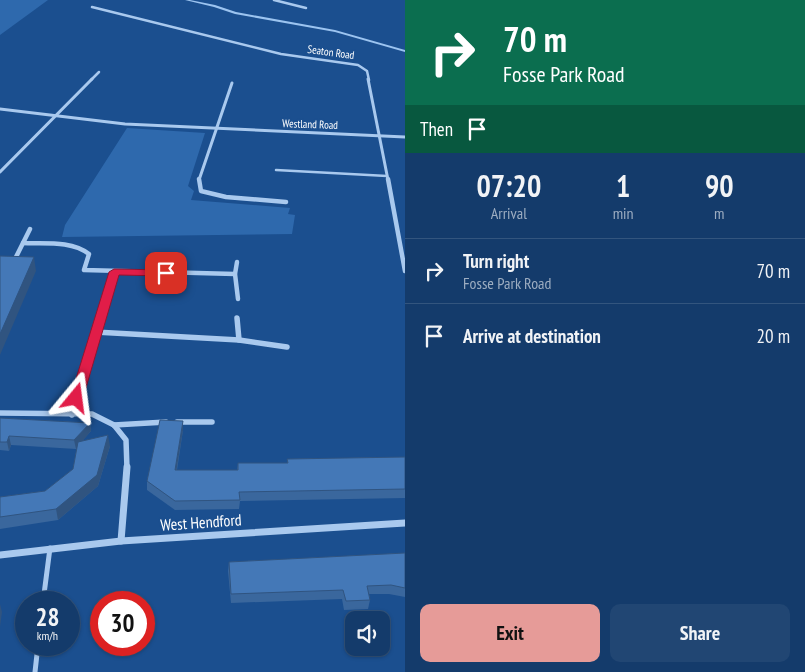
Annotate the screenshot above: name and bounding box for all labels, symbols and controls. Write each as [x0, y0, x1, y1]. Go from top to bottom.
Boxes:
text: 70 m [503, 16, 567, 62]
icon: right [420, 20, 485, 85]
street label: Seaton Road [307, 42, 356, 62]
text: Fosse Park Road [503, 60, 625, 88]
icon: arrive [463, 115, 491, 143]
street label: Westland Road [282, 116, 338, 132]
text: Then [420, 117, 453, 141]
text: 07:20 [476, 166, 541, 205]
text: 1 [616, 166, 630, 205]
text: 90 [705, 166, 734, 205]
text: Arrival [491, 203, 527, 223]
text: min [613, 203, 634, 223]
text: m [714, 203, 724, 223]
text: Turn right [463, 249, 529, 273]
pin [145, 252, 187, 294]
icon: right [420, 257, 448, 285]
icon: arrive [152, 259, 180, 287]
text: 70 m [757, 259, 790, 283]
text: Fosse Park Road [463, 273, 551, 293]
icon: arrive [420, 322, 448, 350]
text: Arrive at destination [463, 324, 601, 348]
text: 20 m [757, 324, 790, 348]
position arrow [49, 371, 101, 423]
street label: West Hendford [160, 509, 242, 535]
speed limit sign: 30 [90, 591, 155, 656]
text: 28 [36, 601, 59, 633]
button: Exit [420, 604, 600, 662]
button: Share [610, 604, 790, 662]
map controls [345, 611, 390, 656]
button: sound [345, 611, 390, 656]
text: km/h [37, 628, 58, 643]

